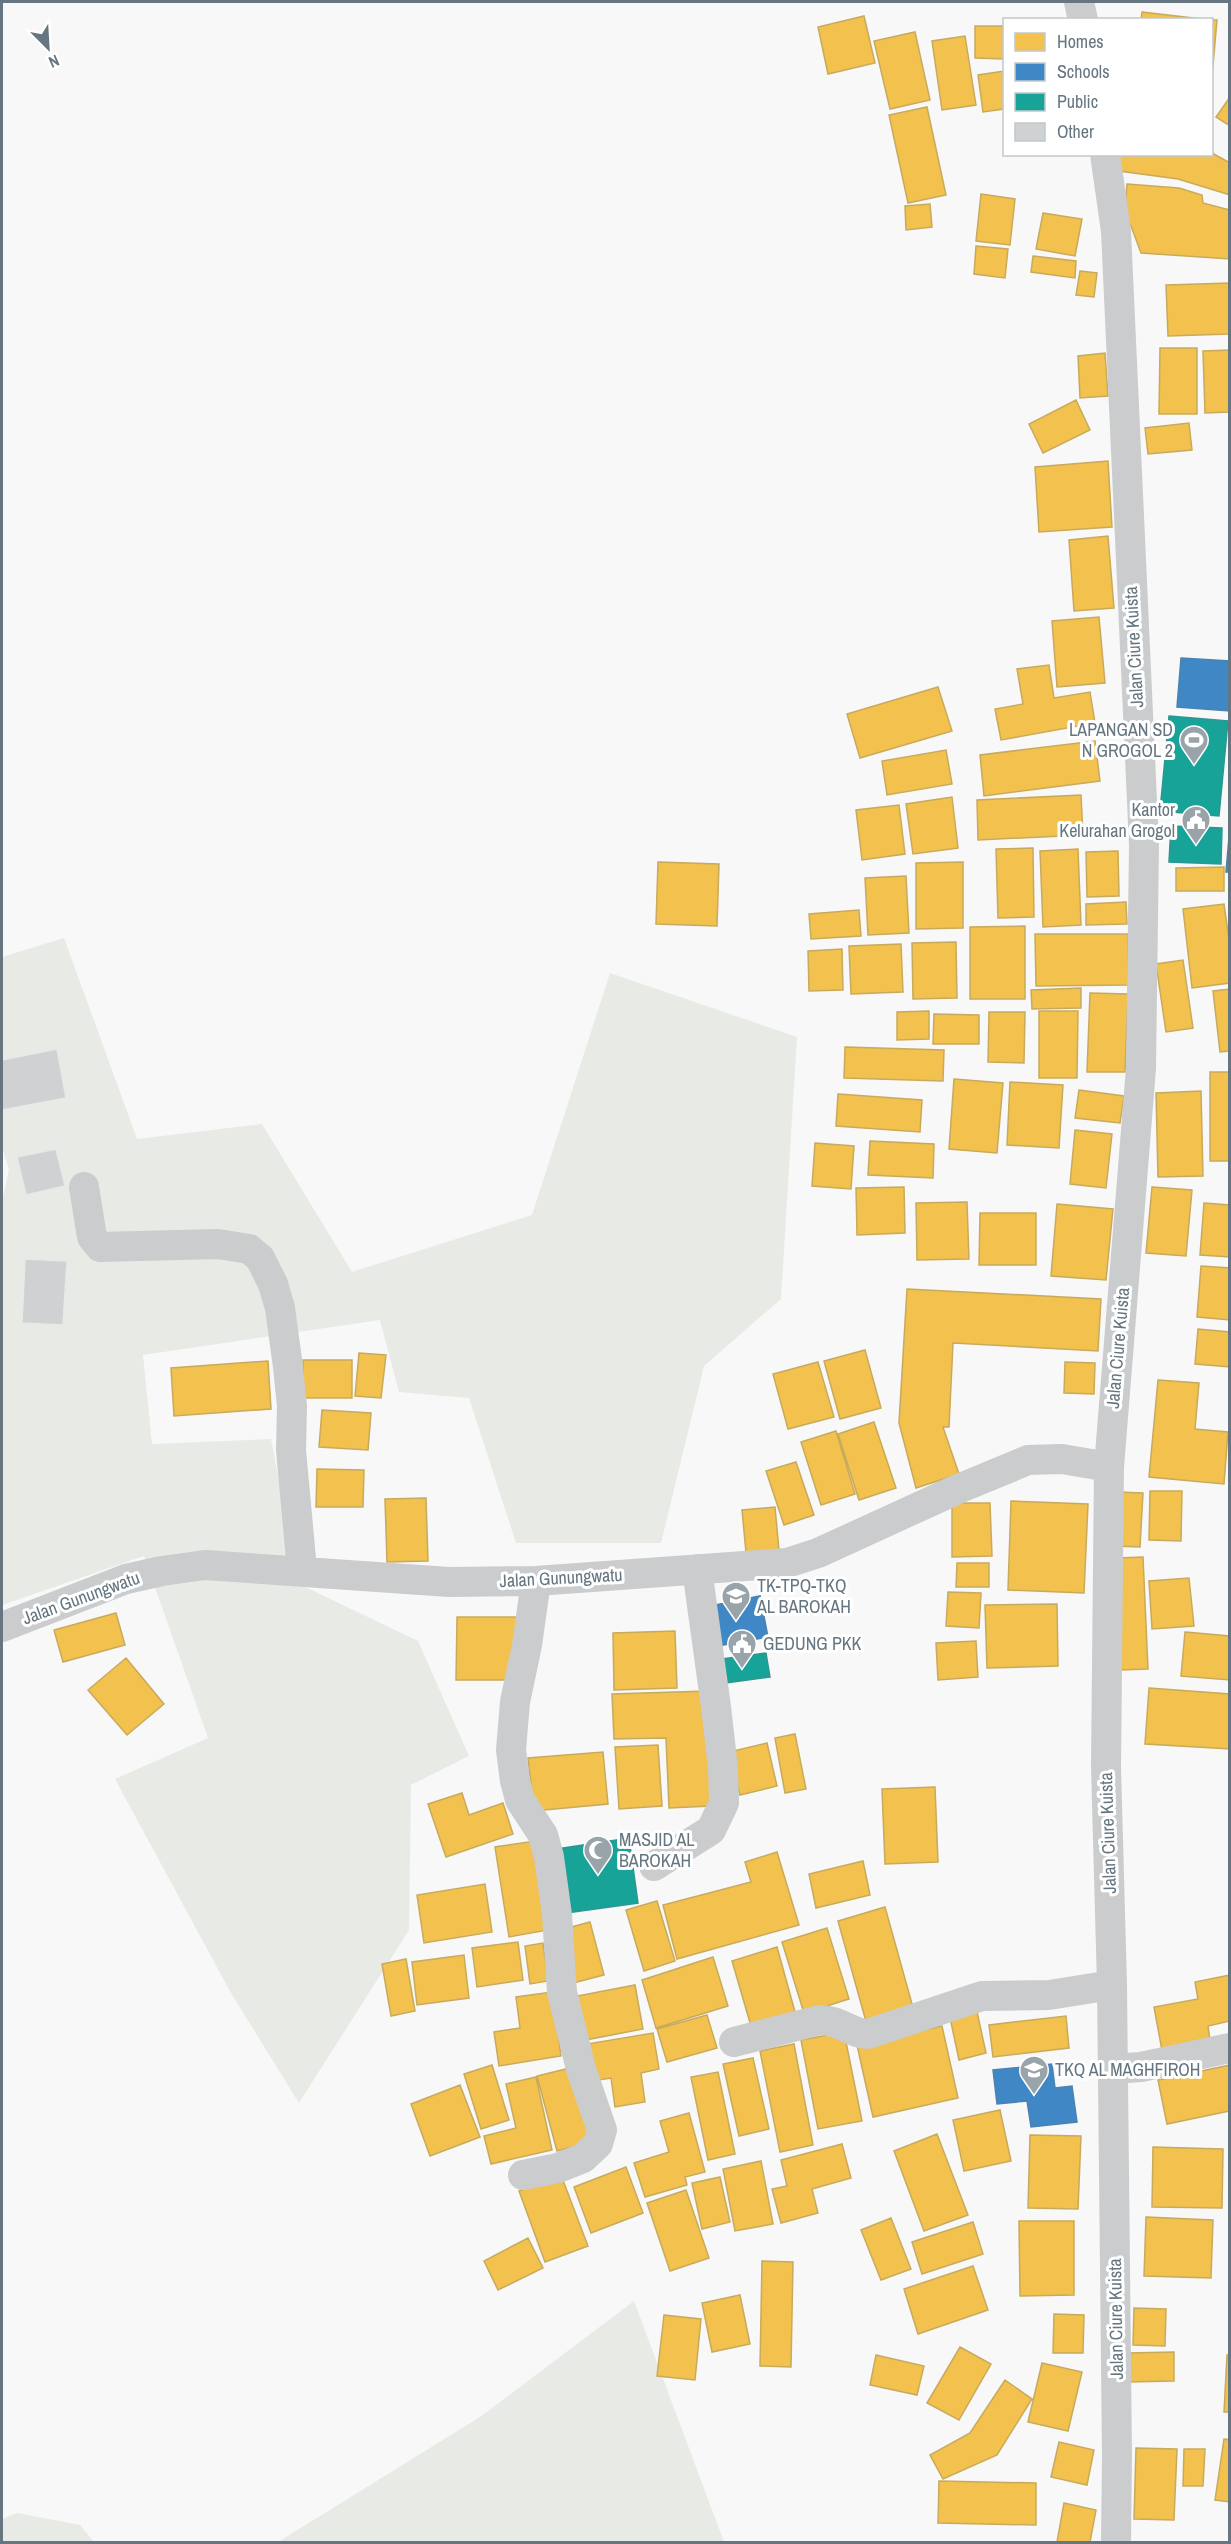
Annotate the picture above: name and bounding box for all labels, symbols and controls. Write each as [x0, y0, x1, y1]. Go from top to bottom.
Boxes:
north arrow [18, 18, 78, 78]
legend [1003, 18, 1213, 156]
text: Homes [1057, 29, 1104, 54]
text: N [45, 50, 63, 74]
text: Schools [1057, 59, 1110, 84]
text: Public [1057, 89, 1098, 114]
text: Other [1057, 119, 1094, 144]
street label: Jalan Ciure Kuista [1118, 586, 1149, 708]
place label: LAPANGAN SD N GROGOL 2 [1069, 717, 1173, 763]
sports icon: LAPANGAN SD N GROGOL 2 [1178, 724, 1210, 766]
place label: Kantor Kelurahan Grogol [1059, 797, 1175, 843]
public building icon: Kantor Kelurahan Grogol [1180, 804, 1212, 846]
street label: Jalan Ciure Kuista [1100, 1286, 1135, 1410]
street label: Jalan Gunungwatu [499, 1562, 623, 1593]
street label: Jalan Gunungwatu [19, 1565, 143, 1630]
place label: TK-TPQ-TKQ AL BAROKAH [756, 1573, 851, 1619]
school or university icon: TK-TPQ-TKQ AL BAROKAH [720, 1580, 752, 1622]
public building icon: GEDUNG PKK [726, 1628, 758, 1670]
place label: GEDUNG PKK [763, 1631, 862, 1656]
street label: Jalan Ciure Kuista [1093, 1772, 1122, 1894]
place label: MASJID AL BAROKAH [619, 1827, 694, 1873]
mosque icon: MASJID AL BAROKAH [582, 1834, 614, 1876]
school or university icon: TKQ AL MAGHFIROH [1018, 2054, 1050, 2096]
place label: TKQ AL MAGHFIROH [1055, 2057, 1200, 2082]
street label: Jalan Ciure Kuista [1102, 2258, 1129, 2380]

